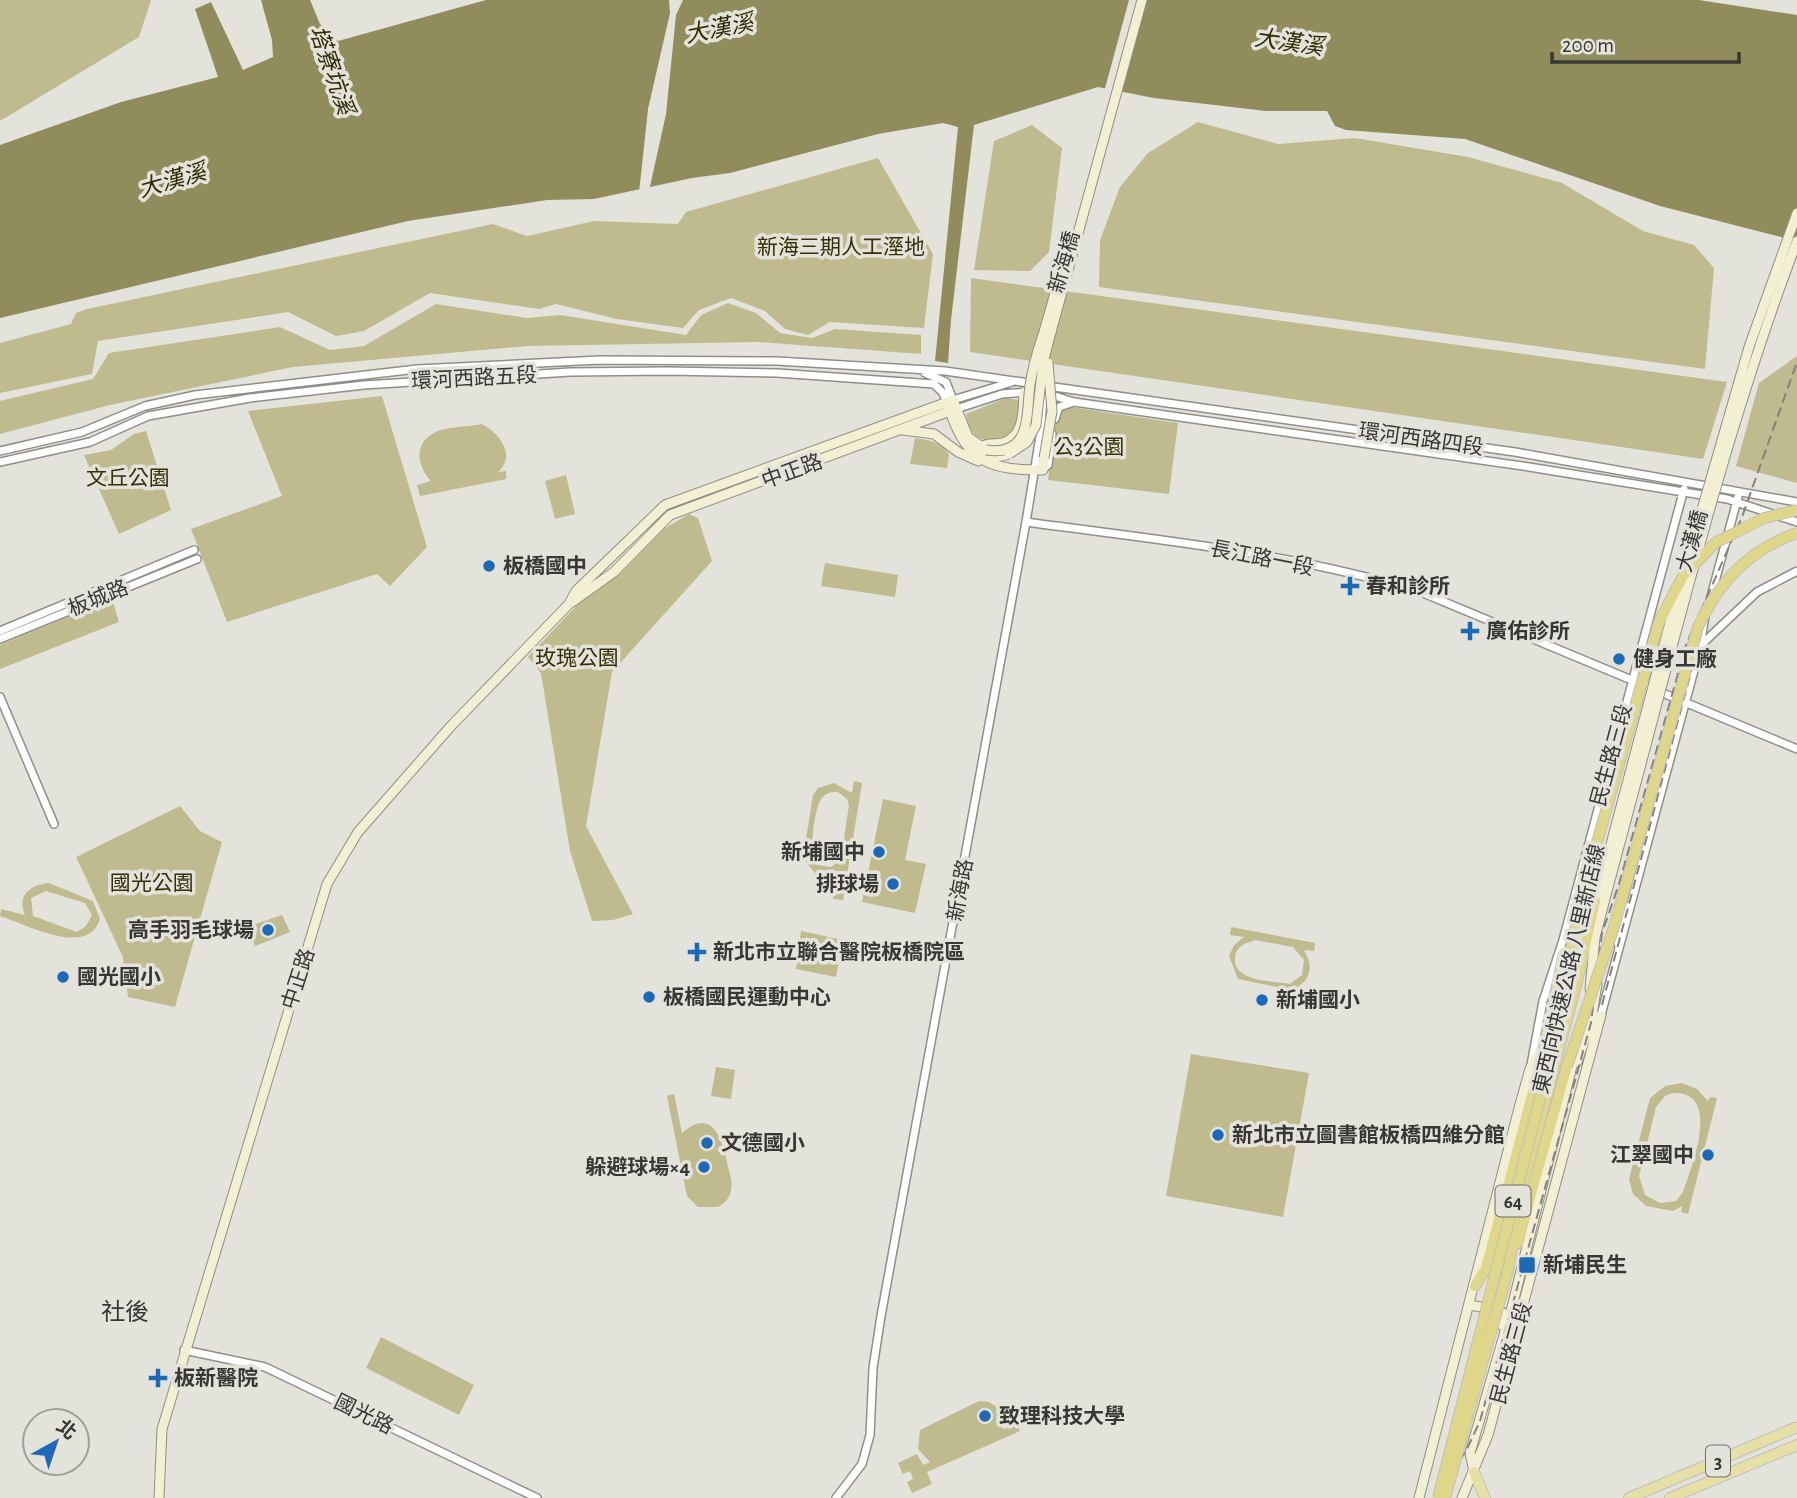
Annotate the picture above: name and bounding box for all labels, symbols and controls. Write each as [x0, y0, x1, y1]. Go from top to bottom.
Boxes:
water label: 大漢溪 [683, 9, 758, 47]
scale bar [1552, 21, 1739, 65]
water label: 塔寮坑溪 [305, 23, 359, 121]
water label: 大漢溪 [1253, 25, 1328, 60]
text: 200 m [1562, 35, 1614, 56]
water label: 大漢溪 [136, 158, 212, 202]
street label: 新海橋 [1045, 229, 1083, 295]
park label: 新海三期人工溼地 [757, 236, 925, 258]
street label: 環河西路五段 [411, 364, 537, 392]
street label: 環河西路四段 [1357, 419, 1485, 459]
park label: 公3公園 [1053, 437, 1125, 458]
street label: 中正路 [759, 450, 825, 492]
park label: 文丘公園 [86, 467, 170, 489]
street label: 大漢橋 [1673, 508, 1711, 574]
street label: 長江路一段 [1208, 537, 1316, 579]
place label: 板橋國中 [503, 555, 587, 577]
marker: 板橋國中 [481, 558, 497, 574]
place label: 春和診所 [1366, 575, 1450, 597]
street label: 板城路 [65, 576, 131, 620]
marker: 春和診所 [1340, 576, 1360, 596]
place label: 廣佑診所 [1486, 620, 1570, 642]
marker: 廣佑診所 [1460, 621, 1480, 641]
park label: 玫瑰公園 [535, 647, 619, 669]
place label: 健身工廠 [1633, 647, 1717, 670]
marker: 健身工廠 [1611, 651, 1627, 667]
street label: 民生路三段 [1587, 701, 1635, 809]
place label: 新埔國中 [781, 840, 865, 863]
street label: 東西向快速公路 八里新店線 [1530, 842, 1608, 1096]
marker: 新埔國中 [871, 844, 887, 860]
street label: 新海路 [944, 857, 976, 923]
park label: 國光公園 [110, 872, 194, 894]
place label: 排球場 [816, 873, 879, 895]
marker: 排球場 [885, 876, 901, 892]
place label: 高手羽毛球場 [128, 919, 254, 941]
marker: 高手羽毛球場 [260, 922, 276, 938]
place label: 新北市立聯合醫院板橋院區 [713, 940, 965, 963]
marker: 新北市立聯合醫院板橋院區 [687, 942, 707, 962]
street label: 中正路 [278, 946, 318, 1012]
place label: 國光國小 [77, 966, 161, 988]
marker: 國光國小 [55, 969, 71, 985]
place label: 板橋國民運動中心 [663, 986, 831, 1008]
place label: 新埔國小 [1276, 988, 1360, 1011]
marker: 板橋國民運動中心 [641, 989, 657, 1005]
marker: 新埔國小 [1254, 992, 1270, 1008]
place label: 新北市立圖書館板橋四維分館 [1232, 1123, 1505, 1146]
marker: 新北市立圖書館板橋四維分館 [1210, 1127, 1226, 1143]
place label: 文德國小 [721, 1131, 805, 1154]
marker: 文德國小 [699, 1135, 715, 1151]
place label: 江翠國中 [1610, 1144, 1694, 1166]
marker: 江翠國中 [1700, 1147, 1716, 1163]
place label: 躲避球場×4 [585, 1155, 690, 1178]
marker: 躲避球場×4 [696, 1159, 712, 1175]
road number: 64 [1496, 1186, 1530, 1217]
place label: 新埔民生 [1543, 1253, 1627, 1276]
marker: 新埔民生 [1517, 1255, 1537, 1275]
district label: 社後 [101, 1299, 149, 1325]
street label: 民生路三段 [1487, 1299, 1535, 1407]
place label: 板新醫院 [174, 1366, 258, 1389]
marker: 板新醫院 [148, 1368, 168, 1388]
street label: 國光路 [331, 1390, 397, 1438]
place label: 致理科技大學 [999, 1405, 1125, 1427]
north arrow [21, 1407, 91, 1477]
marker: 致理科技大學 [977, 1408, 993, 1424]
text: 北 [53, 1416, 80, 1444]
road number: 3 [1706, 1446, 1730, 1476]

